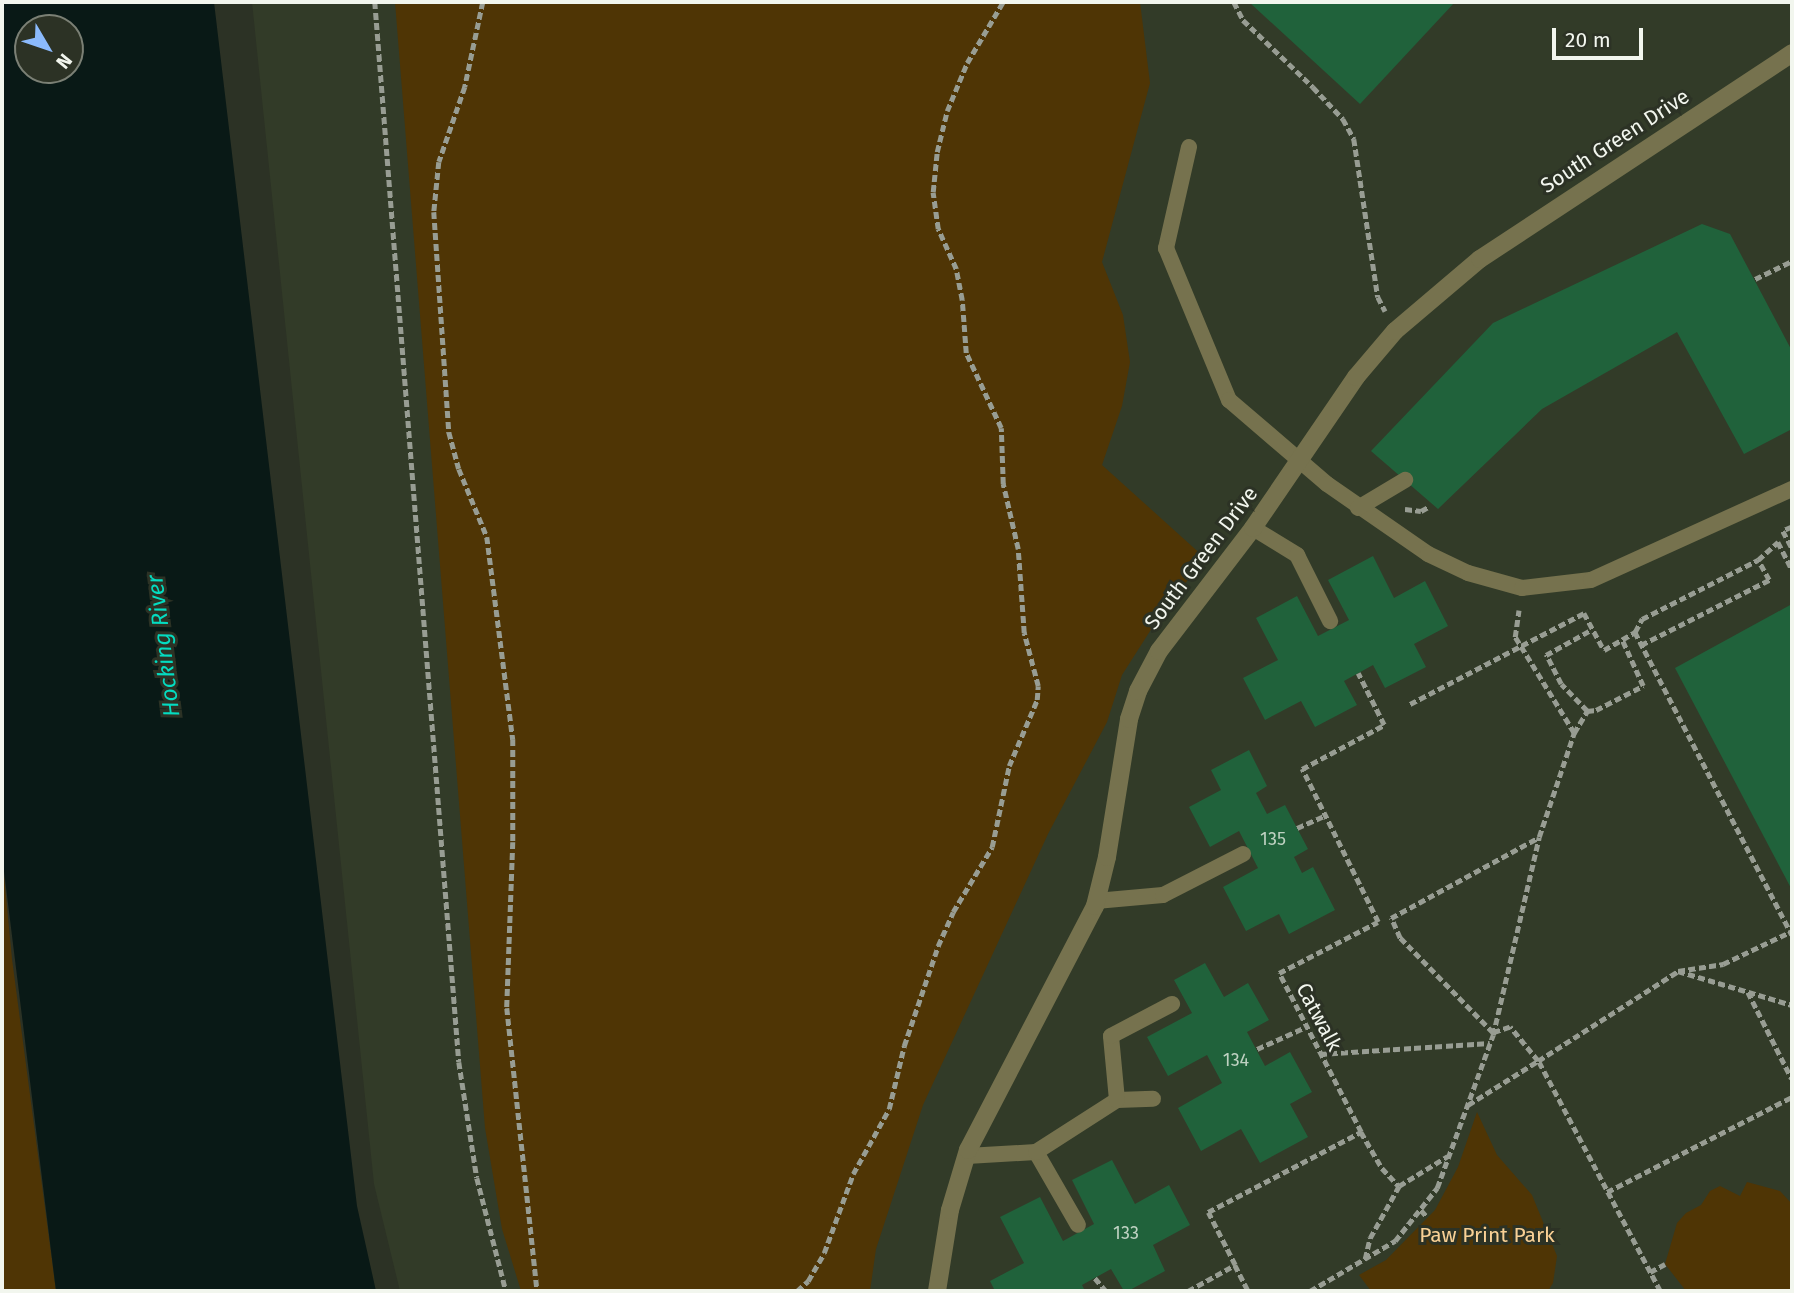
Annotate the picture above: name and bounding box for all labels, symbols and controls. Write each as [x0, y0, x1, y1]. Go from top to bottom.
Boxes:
north arrow [14, 14, 84, 84]
scale bar [1556, 14, 1647, 58]
text: 20 m [1565, 27, 1611, 53]
text: N [51, 49, 77, 73]
street label: South Green Drive [1536, 84, 1694, 198]
street label: South Green Drive [1139, 482, 1263, 634]
water label: Hocking River [141, 573, 185, 719]
house number: 135 [1260, 828, 1286, 850]
street label: Catwalk [1291, 979, 1347, 1055]
house number: 134 [1223, 1049, 1249, 1071]
house number: 133 [1113, 1222, 1139, 1244]
park label: Paw Print Park [1419, 1222, 1555, 1248]

